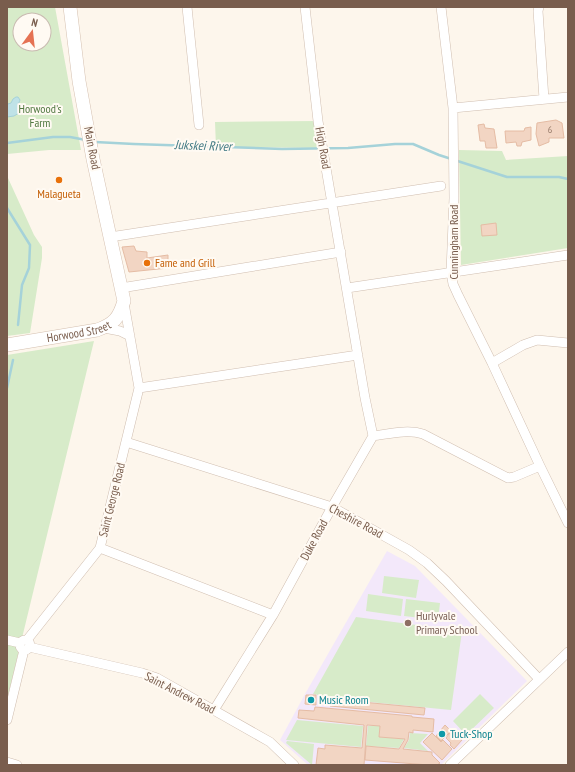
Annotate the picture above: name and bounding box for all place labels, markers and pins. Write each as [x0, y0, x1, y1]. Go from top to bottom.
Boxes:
marker: Malagueta [54, 175, 64, 185]
place label: Malagueta [37, 186, 81, 201]
place label: Fame and Grill [155, 255, 215, 270]
marker: Fame and Grill [142, 258, 152, 268]
place label: Hurlyvale Primary School [416, 608, 478, 637]
marker: Hurlyvale Primary School [403, 618, 413, 628]
place label: Music Room [319, 692, 369, 707]
marker: Music Room [306, 695, 316, 705]
place label: Tuck-Shop [450, 726, 492, 741]
marker: Tuck-Shop [437, 729, 447, 739]

